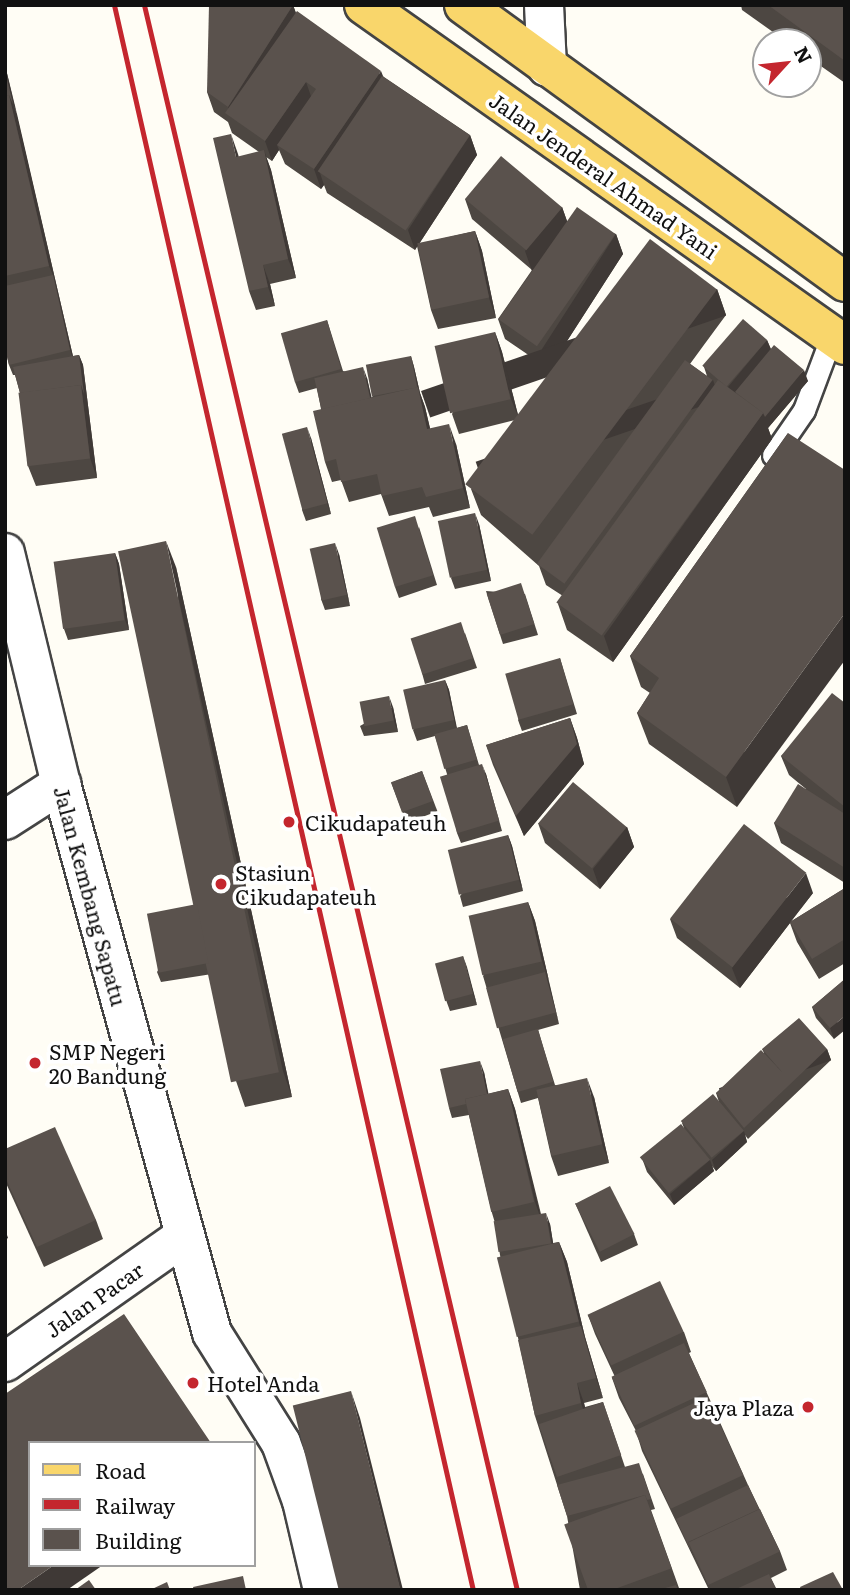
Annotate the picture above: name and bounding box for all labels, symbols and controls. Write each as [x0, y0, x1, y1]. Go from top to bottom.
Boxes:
north arrow [752, 28, 822, 98]
text: N [788, 41, 820, 68]
street label: Jalan Jenderal Ahmad Yani [485, 87, 723, 263]
street label: Jalan Kembang Sapatu [50, 783, 132, 1009]
place label: Cikudapateuh [305, 809, 447, 835]
marker: Cikudapateuh [279, 812, 299, 832]
place label: Stasiun Cikudapateuh [235, 859, 377, 909]
marker: Stasiun Cikudapateuh [213, 876, 229, 892]
place label: SMP Negeri 20 Bandung [49, 1038, 166, 1088]
marker: SMP Negeri 20 Bandung [27, 1055, 43, 1071]
street label: Jalan Pacar [40, 1256, 148, 1342]
place label: Hotel Anda [207, 1370, 320, 1396]
marker: Hotel Anda [185, 1375, 201, 1391]
place label: Jaya Plaza [693, 1394, 794, 1420]
marker: Jaya Plaza [800, 1399, 816, 1415]
legend [28, 1441, 256, 1567]
text: Road [95, 1454, 146, 1485]
text: Railway [95, 1489, 175, 1520]
text: Building [95, 1524, 181, 1555]

